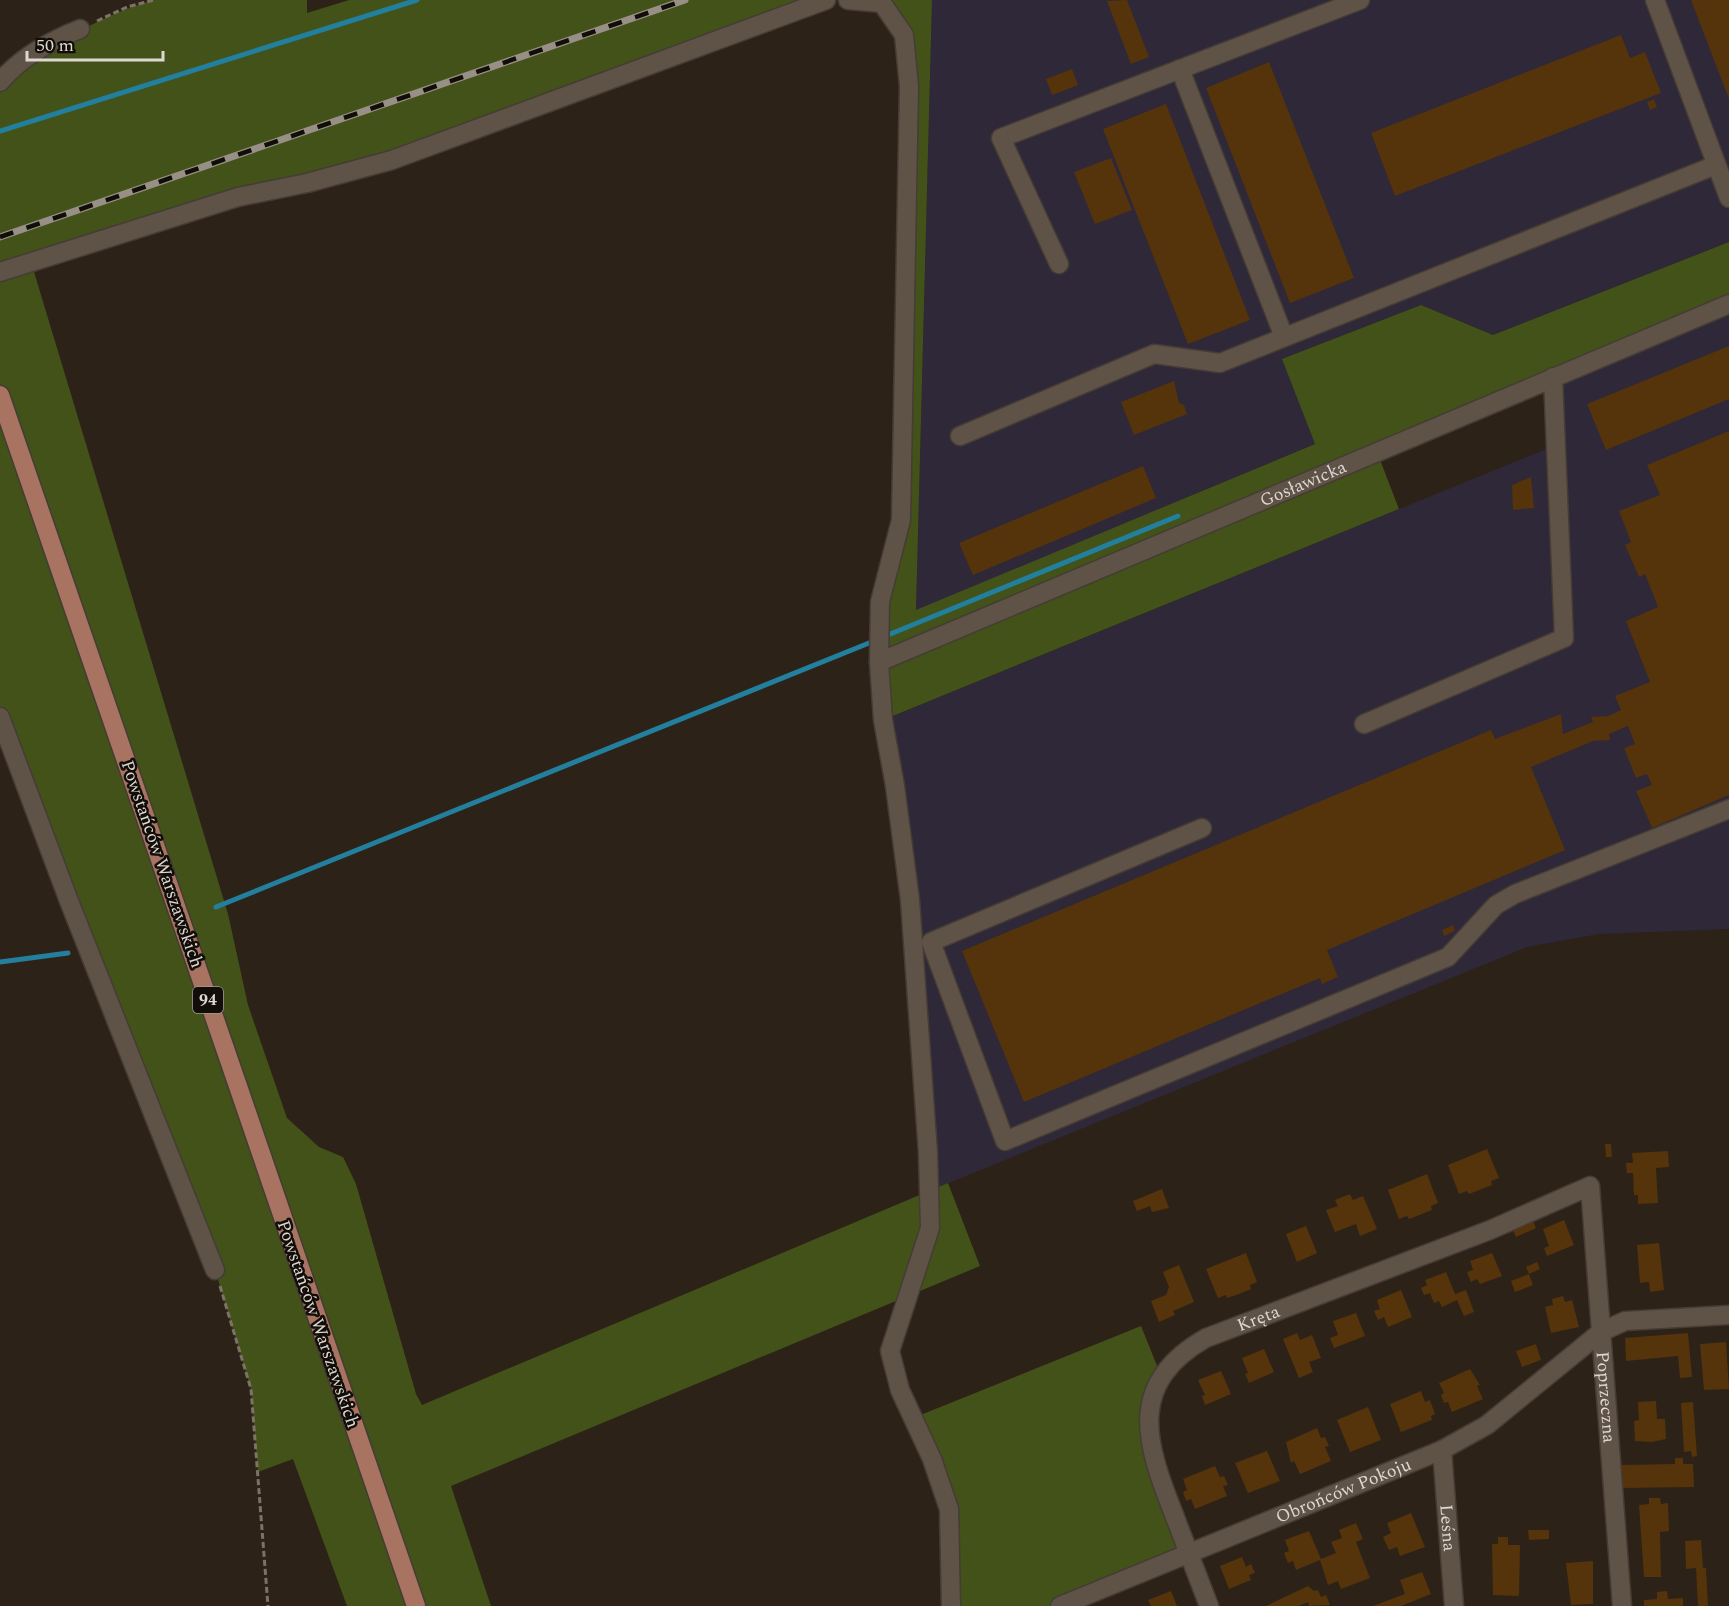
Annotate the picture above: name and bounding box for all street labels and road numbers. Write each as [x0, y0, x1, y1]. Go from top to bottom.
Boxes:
street label: Gosławicka [1255, 453, 1351, 514]
street label: Powstańców Warszawskich [114, 756, 210, 972]
road number: 94 [193, 987, 223, 1013]
street label: Powstańców Warszawskich [270, 1216, 366, 1432]
street label: Kręta [1233, 1298, 1284, 1339]
street label: Poprzeczna [1589, 1350, 1623, 1444]
street label: Obrońców Pokoju [1271, 1451, 1415, 1530]
street label: Leśna [1433, 1503, 1463, 1552]

